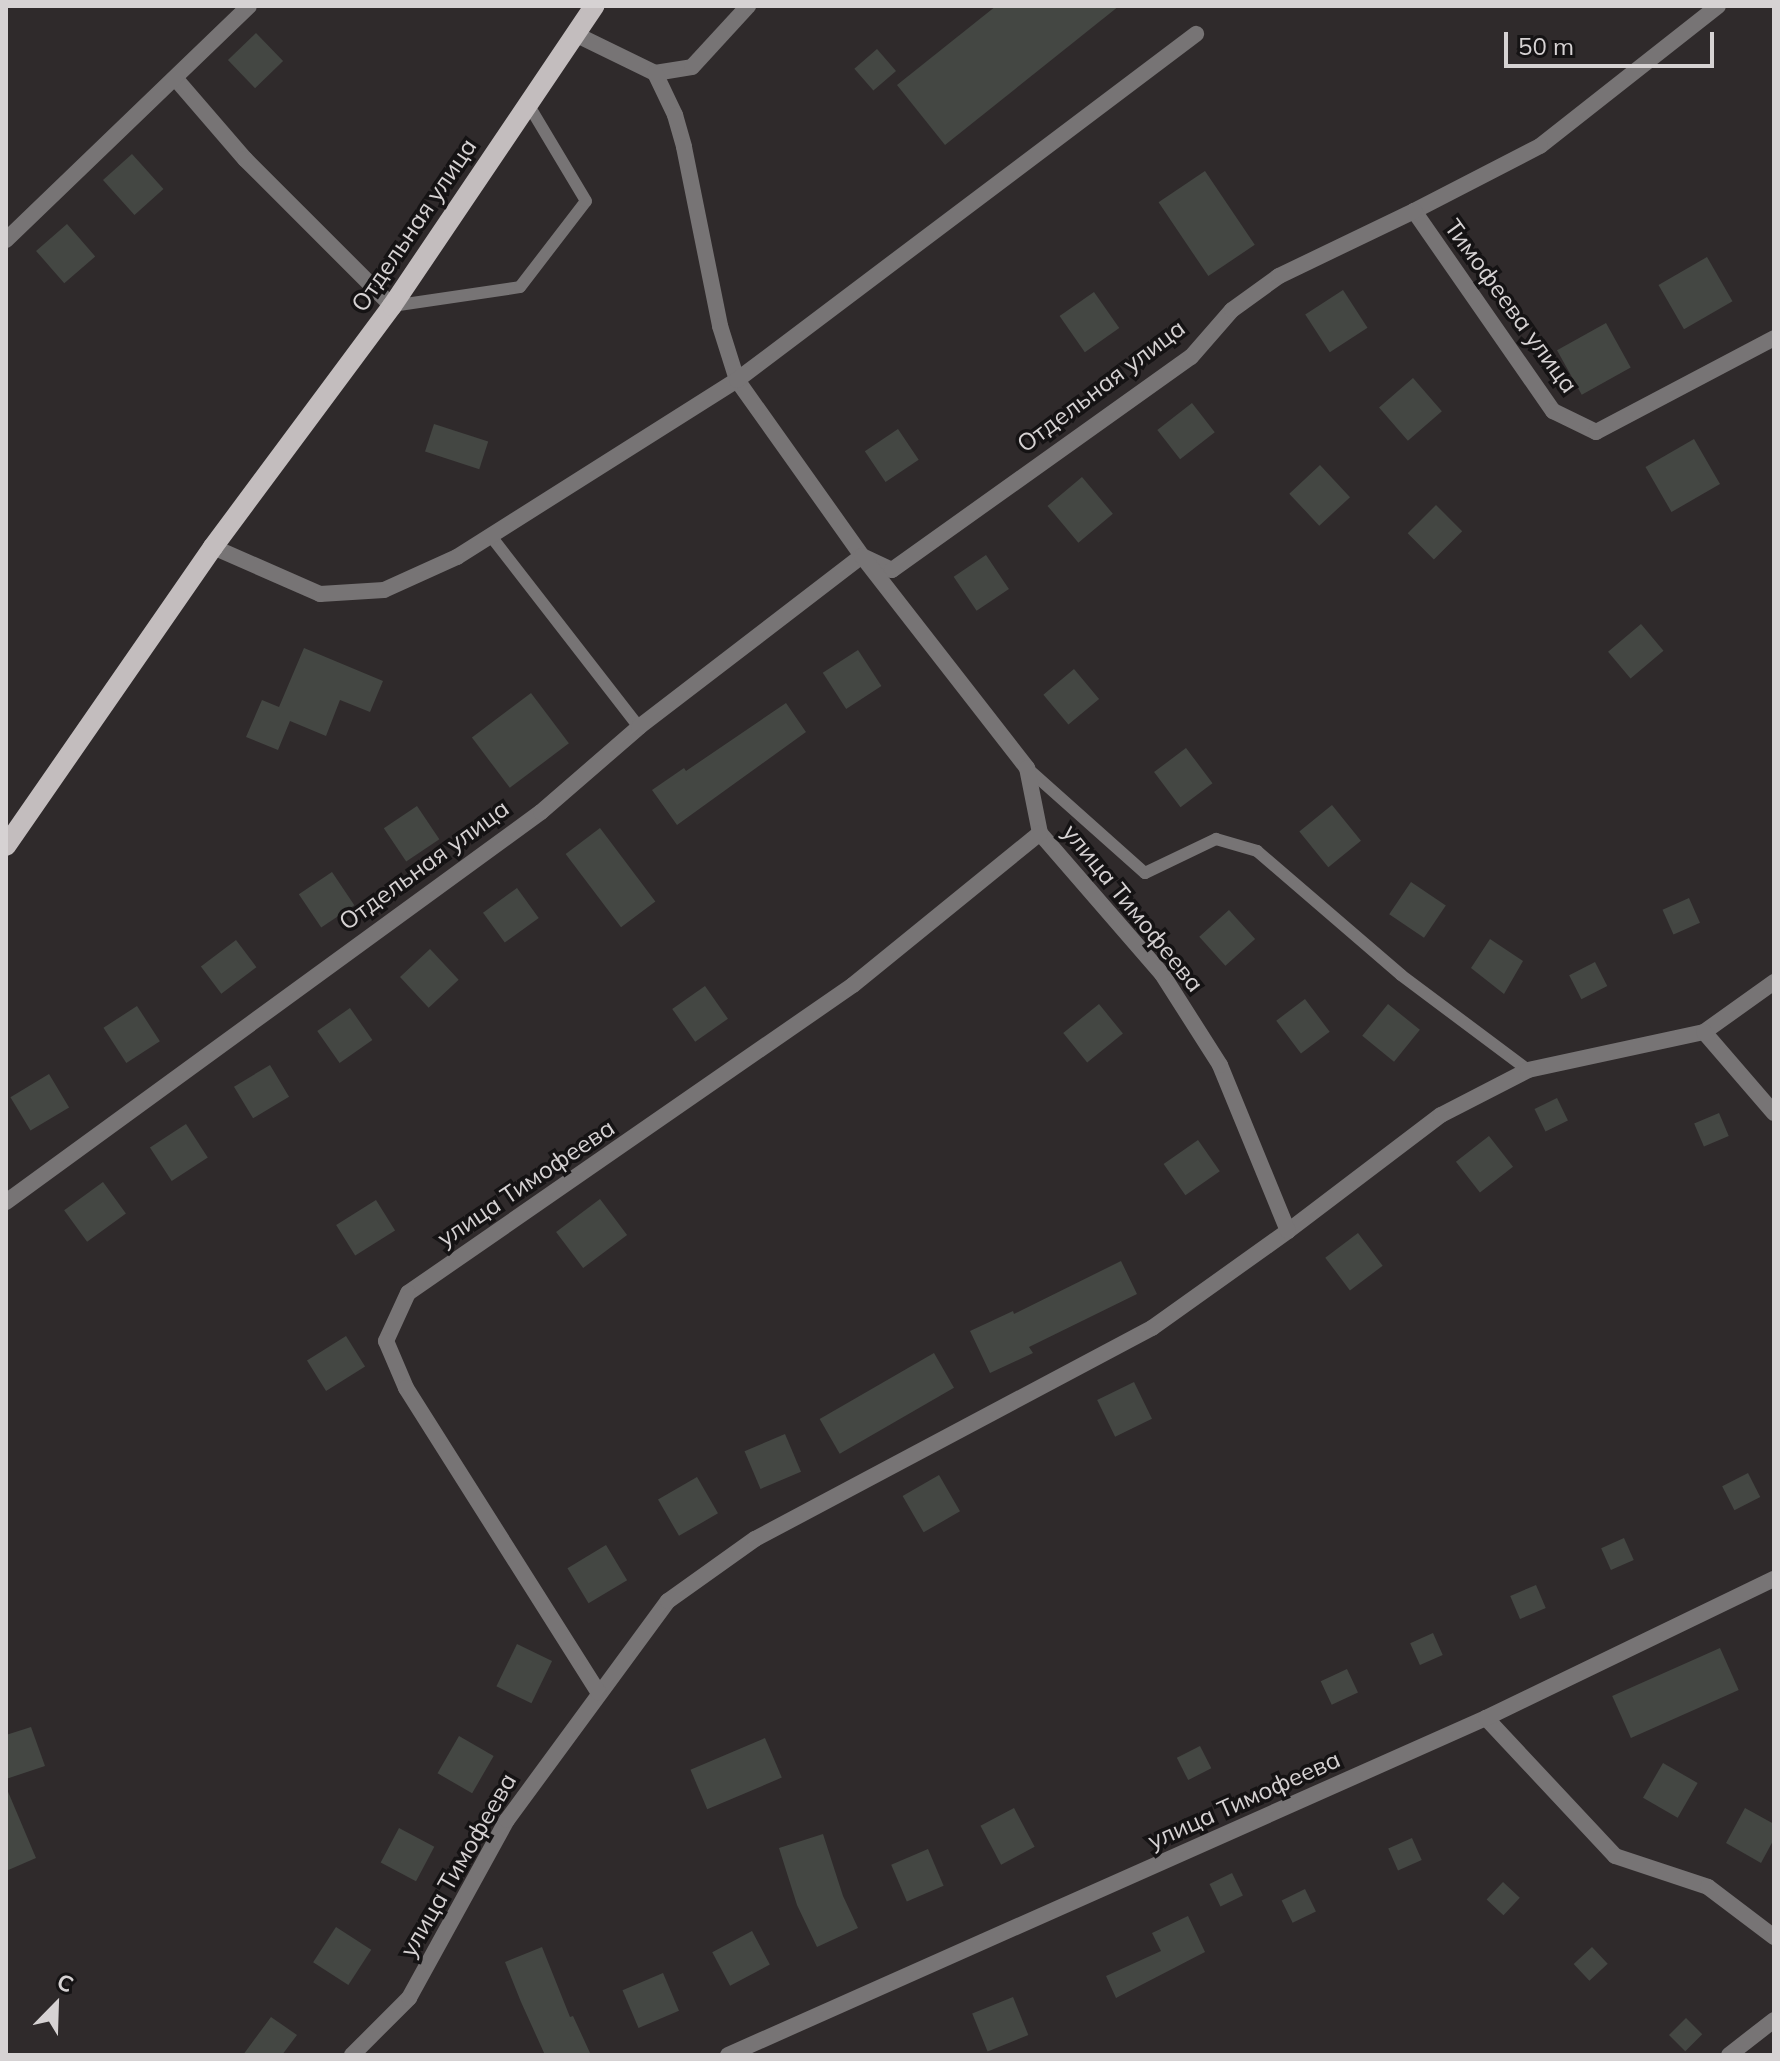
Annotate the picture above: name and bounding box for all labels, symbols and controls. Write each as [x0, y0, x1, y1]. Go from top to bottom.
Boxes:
scale bar [1508, 16, 1718, 66]
text: 50 m [1518, 31, 1574, 61]
street label: Отдельная улица [345, 133, 483, 317]
street label: Тимофеева улица [1438, 214, 1584, 398]
street label: Отдельная улица [1011, 313, 1191, 459]
street label: Отдельная улица [333, 794, 515, 936]
street label: улица Тимофеева [1057, 818, 1209, 998]
street label: улица Тимофеева [432, 1113, 620, 1253]
street label: улица Тимофеева [1143, 1745, 1345, 1855]
street label: улица Тимофеева [394, 1768, 522, 1962]
north arrow [16, 1965, 96, 2045]
text: С [53, 1967, 78, 1999]

